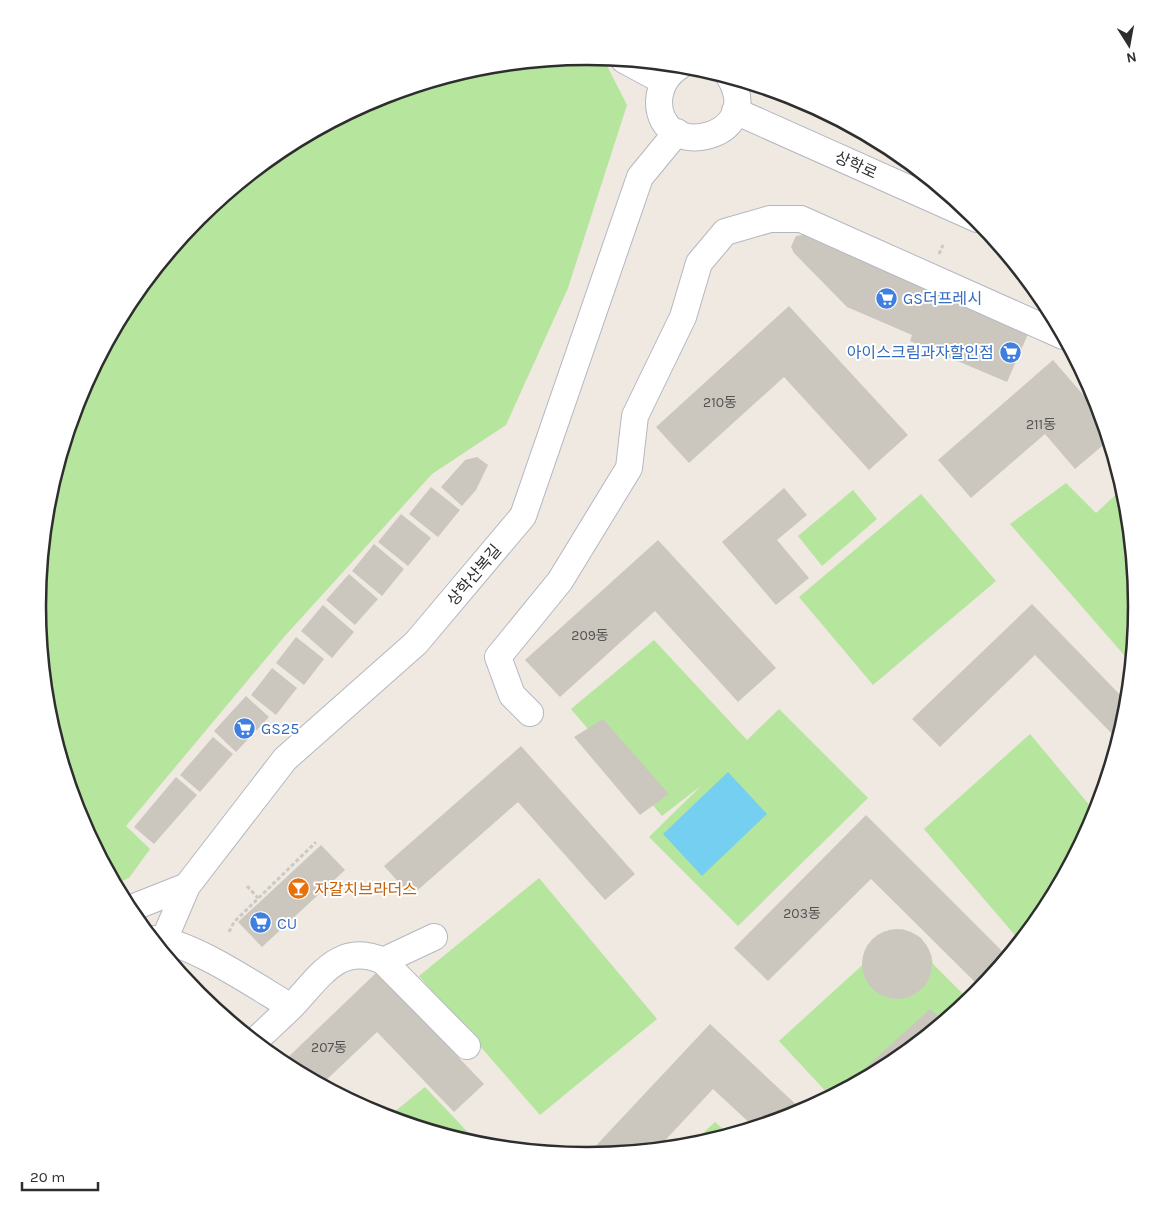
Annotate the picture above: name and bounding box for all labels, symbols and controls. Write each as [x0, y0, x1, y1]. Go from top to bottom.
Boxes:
north arrow [1104, 20, 1154, 70]
text: N [1125, 48, 1138, 67]
street label: 상학로 [832, 147, 880, 183]
supermarket icon: GS더프레시 [875, 286, 899, 310]
place label: GS더프레시 [903, 289, 982, 308]
supermarket icon: 아이스크림과자할인점 [998, 340, 1022, 364]
place label: 아이스크림과자할인점 [847, 343, 994, 362]
house number: 210동 [703, 394, 737, 411]
house number: 211동 [1026, 416, 1056, 433]
street label: 상학산복길 [443, 541, 505, 609]
house number: 209동 [571, 627, 609, 644]
supermarket icon: GS25 [233, 716, 257, 740]
place label: GS25 [261, 719, 299, 738]
bar icon: 자갈치브라더스 [286, 877, 310, 901]
place label: 자갈치브라더스 [314, 880, 417, 899]
house number: 203동 [783, 905, 821, 922]
supermarket icon: CU [249, 911, 273, 935]
place label: CU [277, 914, 297, 933]
house number: 207동 [311, 1039, 347, 1056]
scale bar [22, 1160, 99, 1192]
text: 20 m [30, 1168, 65, 1186]

